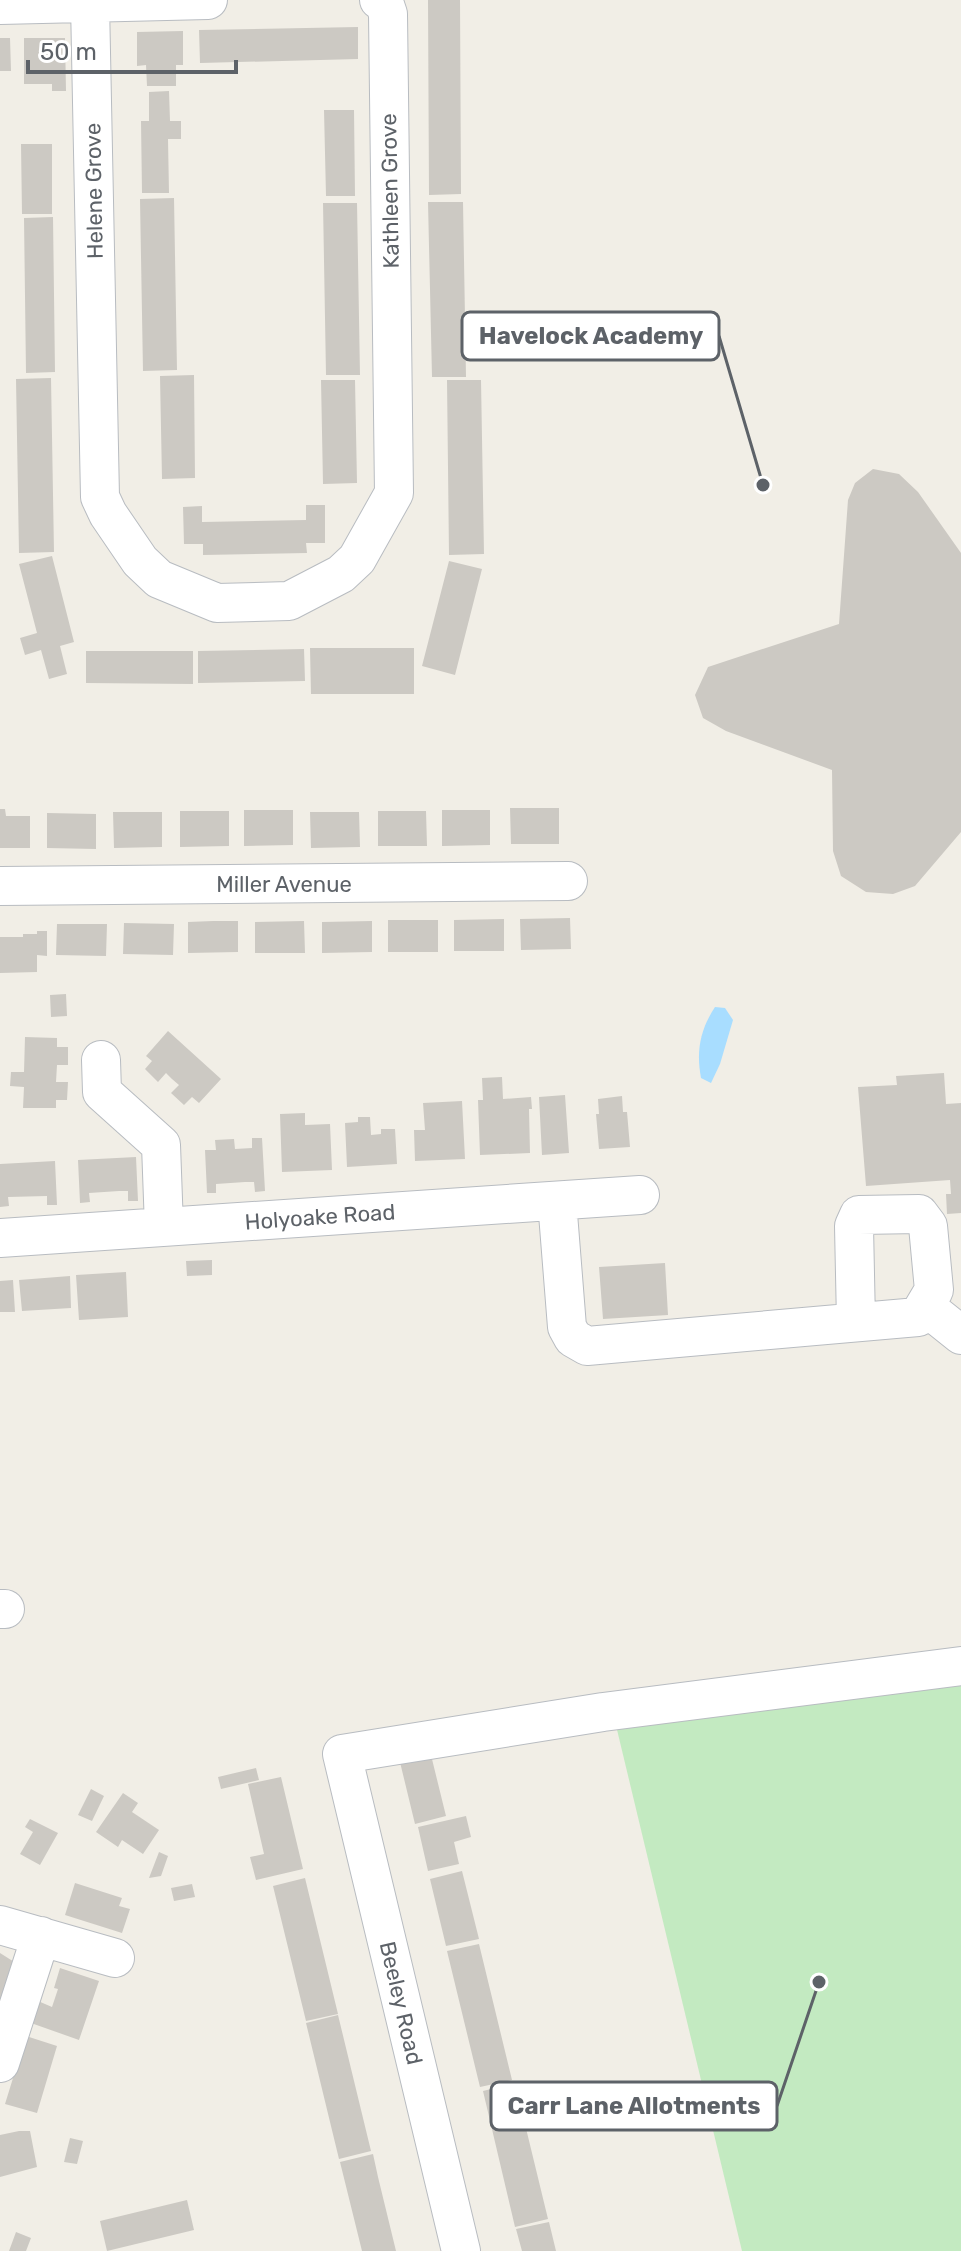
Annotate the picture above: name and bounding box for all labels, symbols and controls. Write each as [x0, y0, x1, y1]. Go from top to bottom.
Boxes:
scale bar [28, 24, 236, 74]
text: 50 m [40, 38, 97, 66]
street label: Kathleen Grove [375, 113, 405, 269]
street label: Helene Grove [79, 123, 109, 259]
callout: Havelock Academy [462, 312, 719, 360]
text: Havelock Academy [479, 322, 703, 350]
street label: Miller Avenue [216, 871, 352, 898]
street label: Holyoake Road [244, 1198, 396, 1236]
street label: Beeley Road [374, 1939, 428, 2067]
callout: Carr Lane Allotments [491, 2082, 777, 2130]
text: Carr Lane Allotments [508, 2092, 760, 2120]

